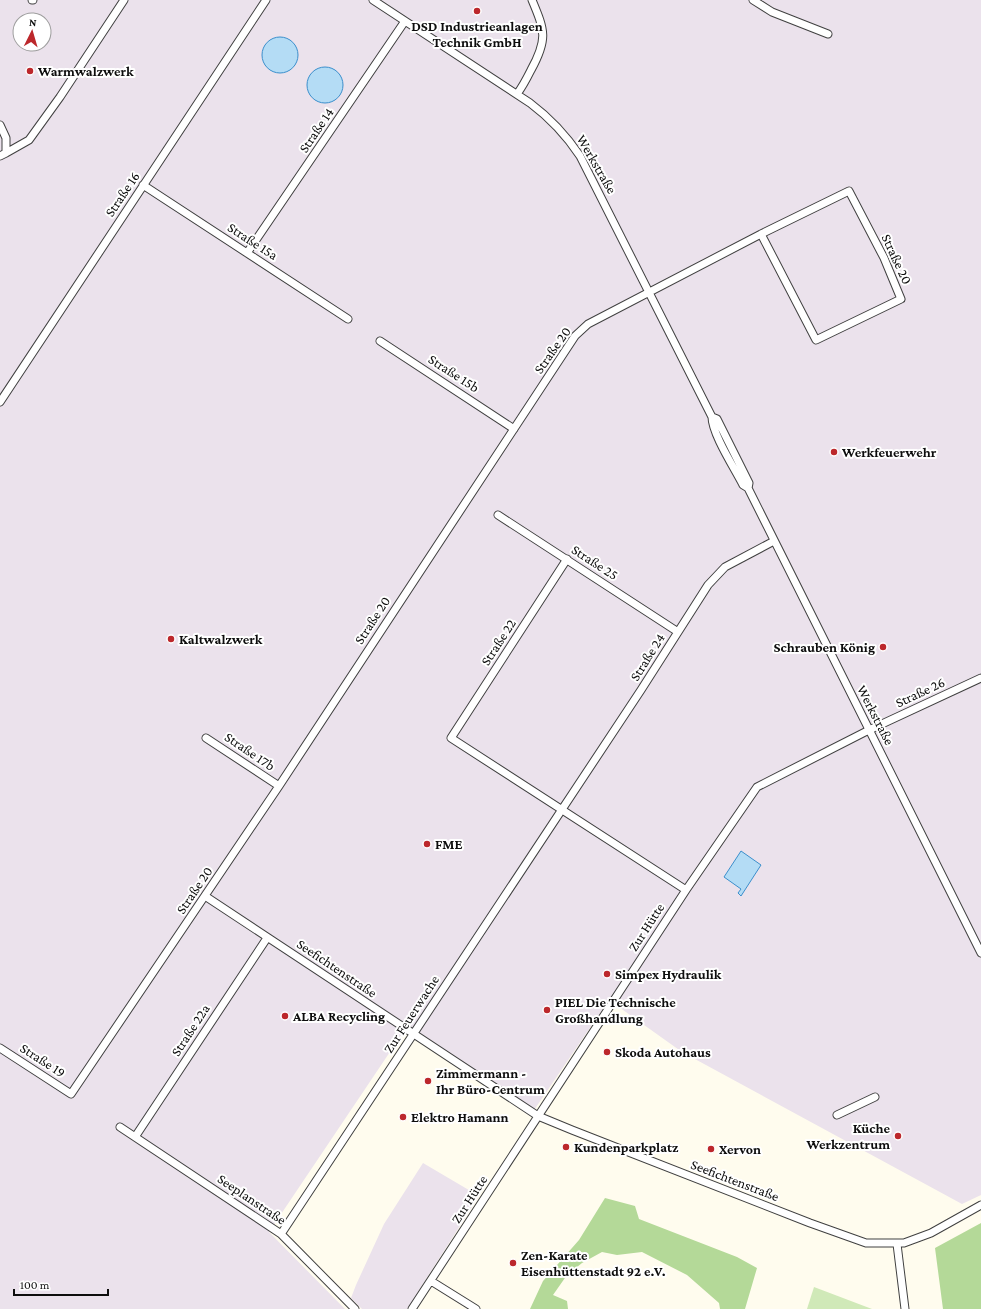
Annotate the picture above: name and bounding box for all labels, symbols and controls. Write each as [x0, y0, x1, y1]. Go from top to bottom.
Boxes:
marker: DSD Industrieanlagen Technik GmbH [472, 6, 482, 16]
north arrow [12, 12, 52, 52]
text: N [29, 16, 38, 28]
place label: DSD Industrieanlagen Technik GmbH [411, 18, 543, 50]
place label: Warmwalzwerk [37, 63, 134, 79]
marker: Warmwalzwerk [25, 66, 35, 76]
street label: Straße 14 [295, 104, 337, 156]
street label: Werkstraße [574, 132, 620, 196]
street label: Straße 16 [101, 169, 143, 219]
street label: Straße 15a [225, 219, 282, 263]
street label: Straße 20 [878, 231, 916, 287]
street label: Straße 20 [530, 323, 574, 377]
street label: Straße 15b [426, 351, 482, 395]
place label: Werkfeuerwehr [841, 444, 937, 460]
marker: Werkfeuerwehr [829, 447, 839, 457]
street label: Straße 25 [569, 541, 621, 583]
street label: Straße 20 [351, 593, 393, 647]
street label: Straße 22 [477, 615, 519, 668]
street label: Straße 24 [626, 630, 668, 684]
place label: Kaltwalzwerk [179, 631, 263, 647]
marker: Kaltwalzwerk [166, 634, 176, 644]
place label: Schrauben König [774, 639, 875, 655]
marker: Schrauben König [878, 642, 888, 652]
street label: Straße 26 [893, 674, 947, 710]
street label: Werkstraße [854, 682, 898, 748]
street label: Straße 17b [222, 728, 278, 774]
place label: FME [435, 836, 463, 852]
marker: FME [422, 839, 432, 849]
street label: Straße 20 [172, 863, 216, 917]
street label: Zur Hütte [625, 900, 667, 954]
street label: Seefichtenstraße [294, 935, 380, 1001]
place label: Simpex Hydraulik [615, 966, 722, 982]
marker: Simpex Hydraulik [602, 969, 612, 979]
street label: Zur Feuerwache [380, 972, 442, 1056]
place label: PIEL Die Technische Großhandlung [555, 994, 676, 1026]
street label: Straße 22a [167, 1001, 213, 1059]
marker: PIEL Die Technische Großhandlung [542, 1005, 552, 1015]
place label: ALBA Recycling [292, 1008, 385, 1024]
marker: ALBA Recycling [280, 1011, 290, 1021]
street label: Straße 19 [17, 1039, 69, 1081]
place label: Skoda Autohaus [615, 1044, 711, 1060]
marker: Skoda Autohaus [602, 1047, 612, 1057]
place label: Zimmermann - Ihr Büro-Centrum [436, 1065, 545, 1097]
marker: Zimmermann - Ihr Büro-Centrum [423, 1076, 433, 1086]
place label: Elektro Hamann [411, 1109, 509, 1125]
marker: Elektro Hamann [398, 1112, 408, 1122]
place label: Küche Werkzentrum [805, 1120, 890, 1152]
marker: Küche Werkzentrum [893, 1131, 903, 1141]
place label: Kundenparkplatz [574, 1139, 679, 1155]
place label: Xervon [719, 1141, 761, 1157]
marker: Kundenparkplatz [561, 1142, 571, 1152]
marker: Xervon [706, 1144, 716, 1154]
street label: Seefichtenstraße [689, 1156, 781, 1204]
street label: Seeplanstraße [215, 1170, 289, 1228]
street label: Zur Hütte [448, 1172, 490, 1226]
place label: Zen-Karate Eisenhüttenstadt 92 e.V. [521, 1247, 666, 1279]
marker: Zen-Karate Eisenhüttenstadt 92 e.V. [508, 1258, 518, 1268]
scale bar [14, 1271, 108, 1297]
text: 100 m [20, 1278, 50, 1292]

